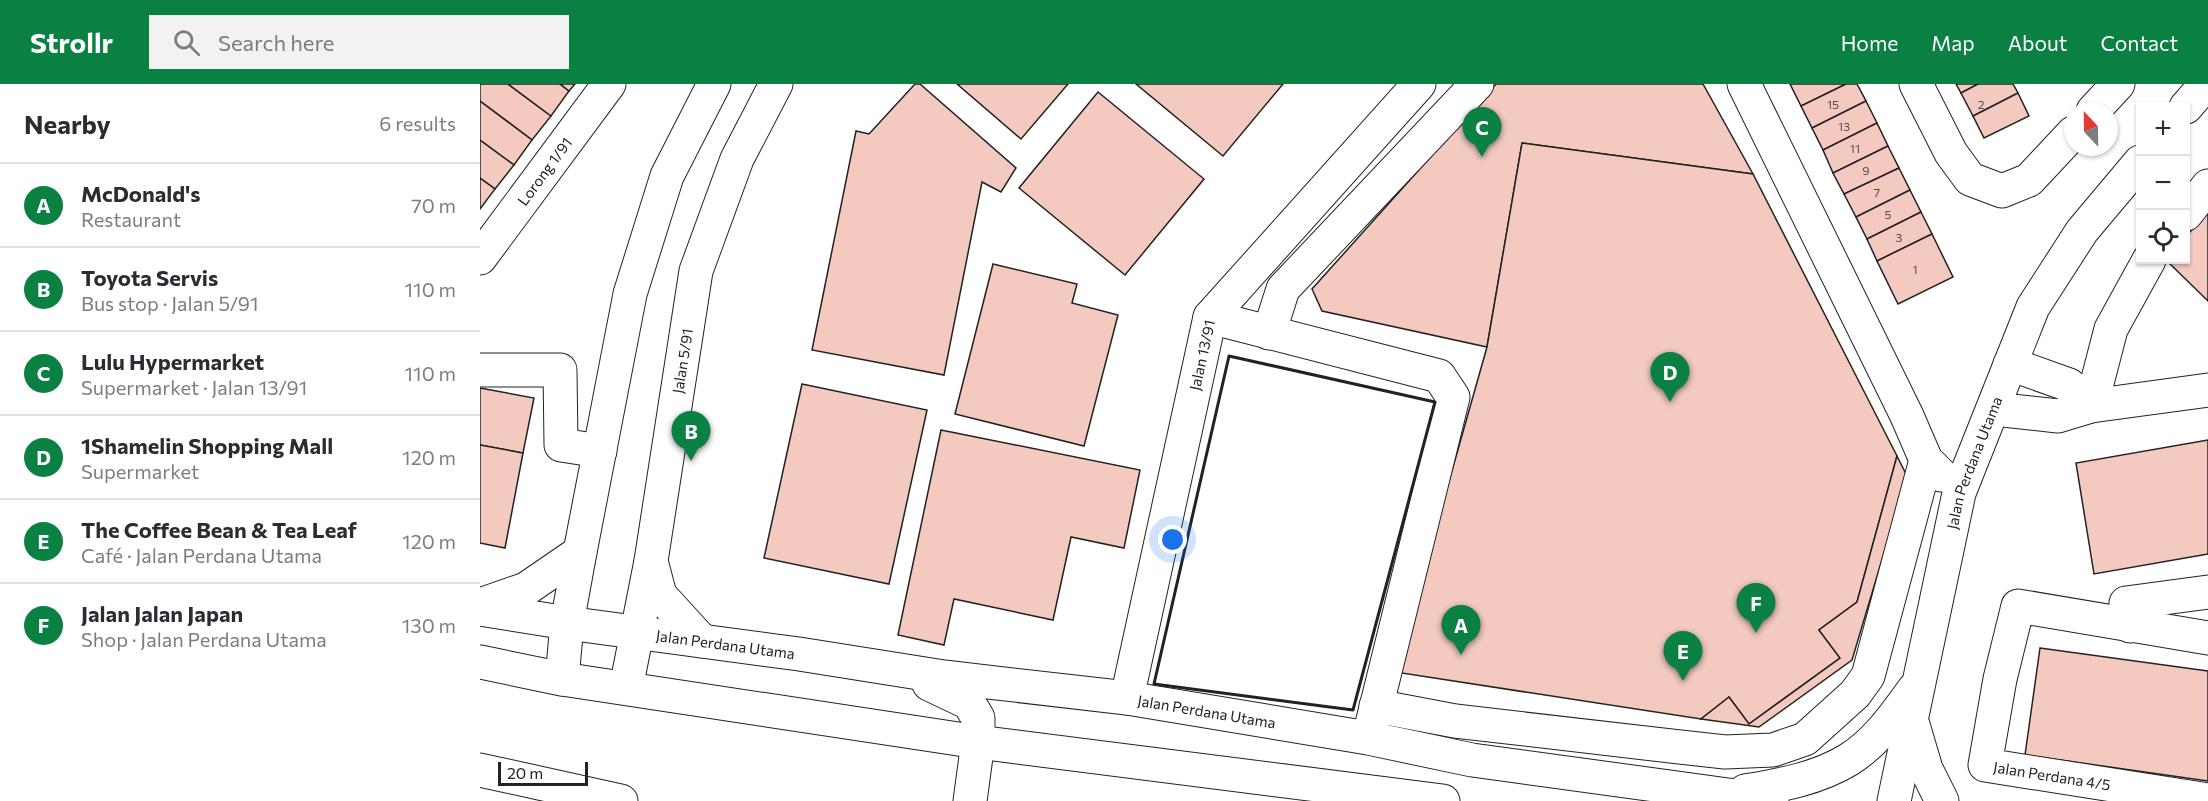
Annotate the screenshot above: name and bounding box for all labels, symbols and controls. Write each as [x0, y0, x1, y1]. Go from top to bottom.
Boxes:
search box [149, 15, 569, 69]
text: Strollr [30, 25, 113, 59]
icon: search [170, 26, 203, 59]
text: Search here [218, 29, 334, 56]
text: Home [1841, 30, 1898, 55]
text: Map [1931, 30, 1975, 55]
text: About [2008, 30, 2067, 55]
text: Contact [2100, 30, 2178, 55]
house number: 15 [1827, 97, 1839, 111]
house number: 2 [1978, 97, 1985, 111]
north arrow [2064, 102, 2118, 156]
map controls [2136, 102, 2190, 264]
button: + [2136, 102, 2190, 156]
pin: C [1462, 107, 1502, 157]
text: Nearby [24, 108, 111, 139]
text: 6 results [379, 111, 456, 135]
house number: 13 [1838, 119, 1850, 133]
street label: Lorong 1/91 [513, 134, 575, 209]
house number: 11 [1850, 141, 1860, 155]
button: − [2136, 156, 2190, 210]
house number: 9 [1862, 163, 1870, 177]
text: McDonald's [81, 180, 200, 207]
house number: 7 [1874, 185, 1880, 199]
text: A [36, 193, 51, 217]
text: 70 m [411, 193, 456, 217]
text: Restaurant [81, 207, 181, 231]
house number: 5 [1885, 207, 1892, 221]
button: locate [2136, 210, 2190, 264]
house number: 3 [1896, 230, 1903, 244]
house number: 1 [1912, 262, 1918, 276]
text: Toyota Servis [81, 264, 218, 291]
text: B [37, 277, 50, 301]
text: 110 m [405, 277, 456, 301]
text: Bus stop · Jalan 5/91 [81, 291, 259, 315]
street label: Jalan 13/91 [1185, 318, 1218, 392]
street label: Jalan 5/91 [668, 327, 696, 395]
text: Lulu Hypermarket [81, 348, 264, 375]
pin: D [1650, 352, 1690, 402]
text: C [37, 361, 50, 385]
text: 110 m [405, 361, 456, 385]
text: Supermarket · Jalan 13/91 [81, 375, 307, 399]
street label: Jalan Perdana Utama [1943, 394, 2006, 531]
pin: B [672, 412, 710, 461]
text: 1Shamelin Shopping Mall [81, 432, 333, 459]
text: D [36, 445, 51, 469]
text: 120 m [402, 445, 456, 469]
text: Supermarket [81, 459, 199, 483]
text: The Coffee Bean & Tea Leaf [81, 516, 357, 543]
your location [1158, 525, 1187, 554]
text: E [38, 529, 49, 553]
text: 120 m [402, 529, 456, 553]
text: Café · Jalan Perdana Utama [81, 543, 322, 567]
pin: F [1736, 584, 1776, 633]
text: Jalan Jalan Japan [81, 600, 243, 627]
pin: A [1442, 606, 1480, 655]
text: F [38, 613, 49, 637]
text: 130 m [402, 613, 456, 637]
street label: Jalan Perdana Utama [655, 626, 796, 662]
text: Shop · Jalan Perdana Utama [81, 627, 327, 651]
pin: E [1664, 632, 1702, 681]
street label: Jalan Perdana Utama [1136, 691, 1277, 732]
street label: Jalan Perdana 4/5 [1992, 757, 2112, 794]
scale bar [498, 759, 588, 786]
text: 20 m [507, 763, 543, 782]

